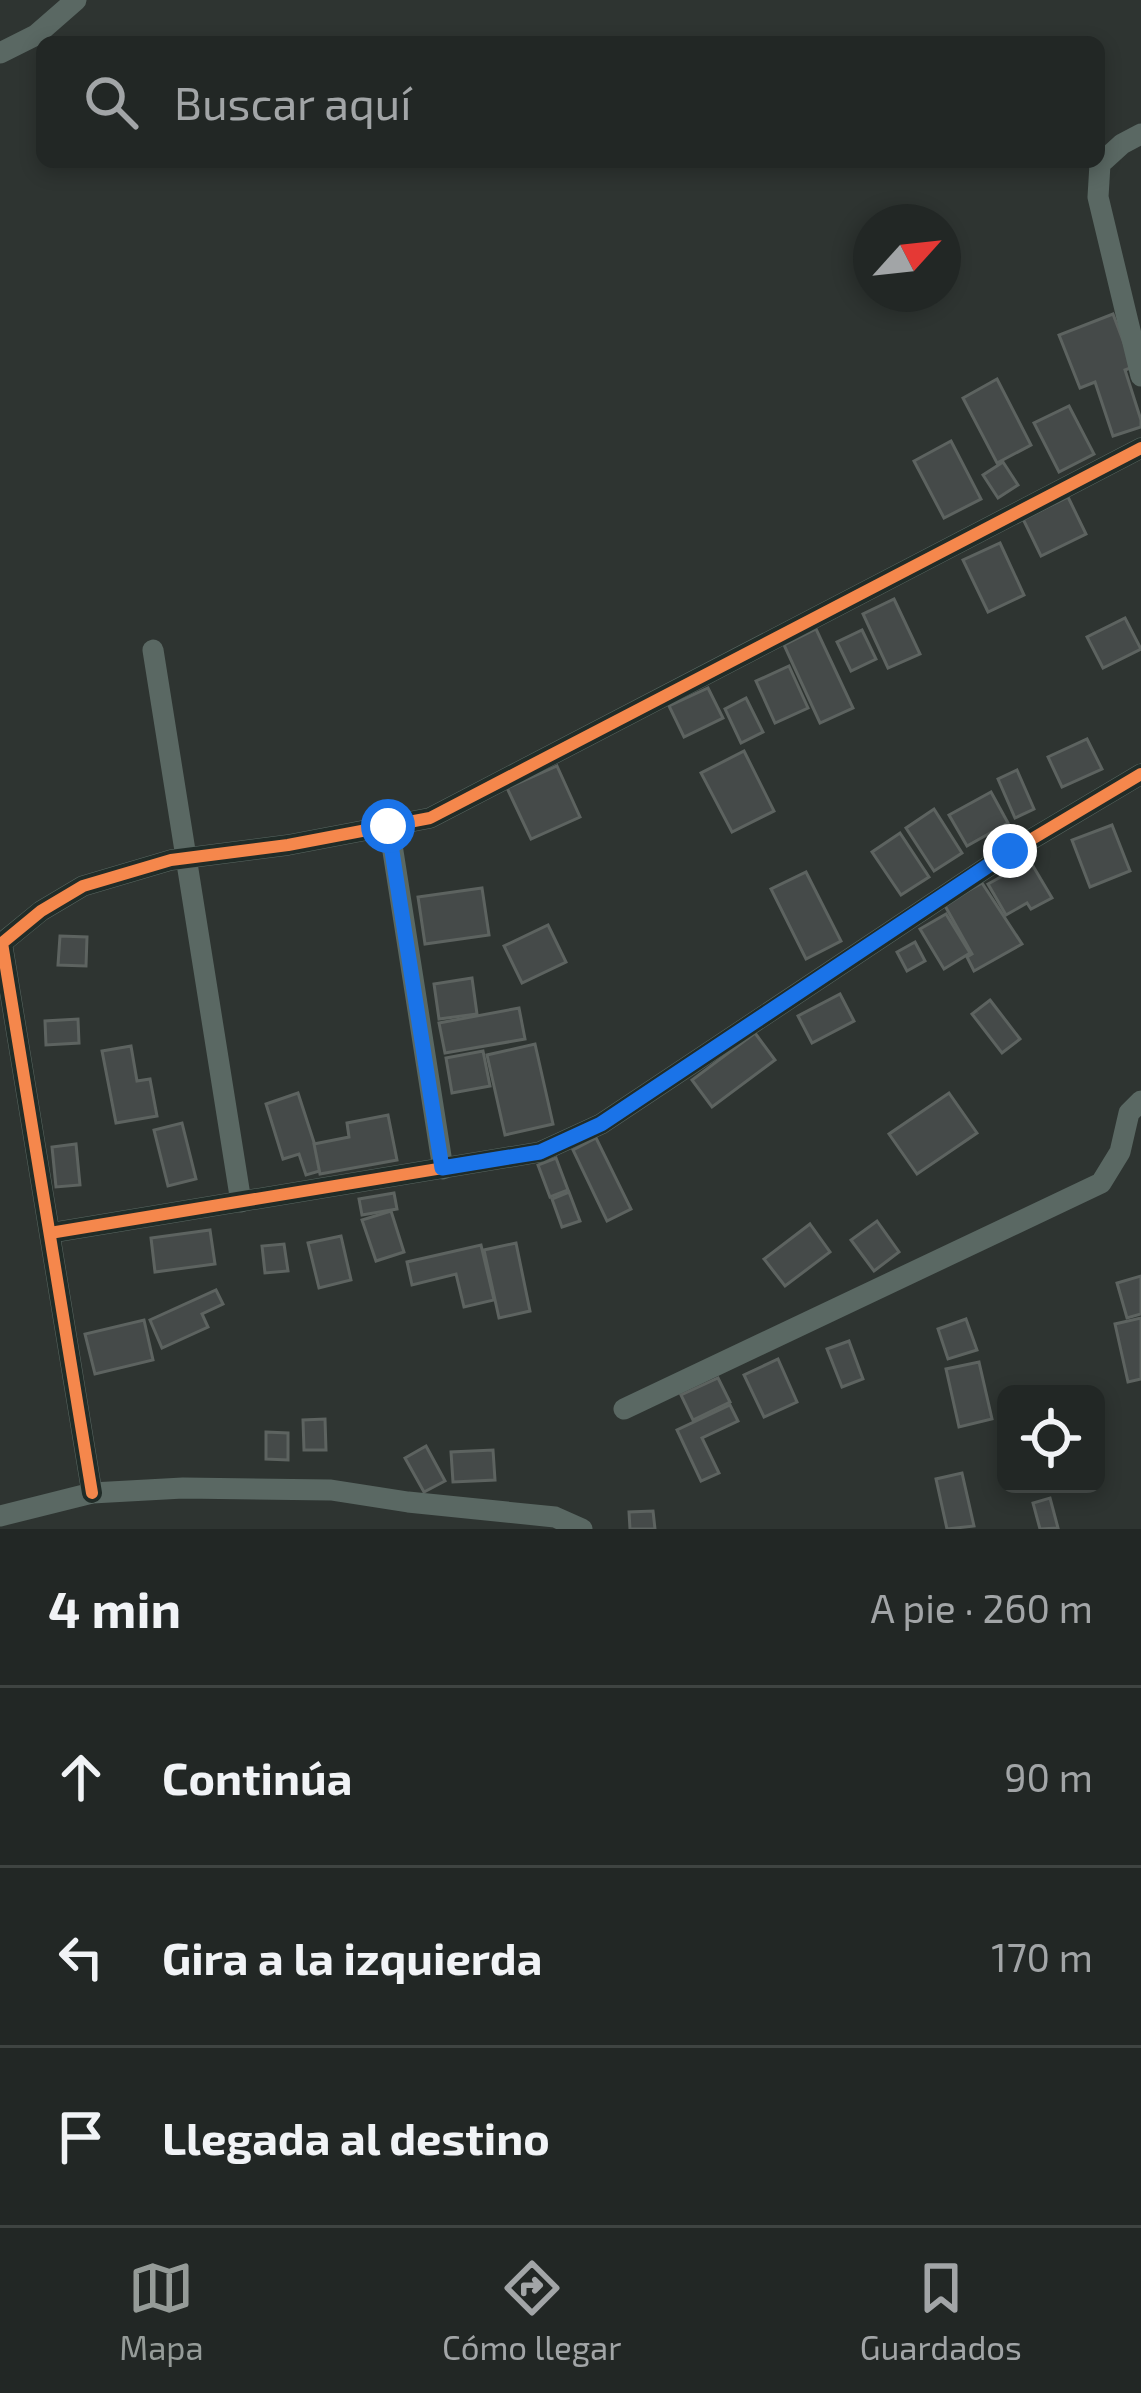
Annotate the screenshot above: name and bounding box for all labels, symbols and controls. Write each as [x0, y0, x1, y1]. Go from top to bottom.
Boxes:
search box [36, 36, 1105, 168]
icon: search [78, 69, 144, 135]
text: Buscar aquí [174, 75, 411, 129]
north arrow [853, 204, 961, 312]
route start [361, 799, 415, 853]
route end [983, 824, 1037, 878]
map controls [997, 1385, 1105, 1493]
button: locate [997, 1385, 1105, 1493]
text: 4 min [48, 1577, 181, 1638]
text: A pie · 260 m [871, 1584, 1093, 1631]
icon: ahead [48, 1744, 114, 1810]
text: Continúa [162, 1750, 352, 1804]
text: 90 m [1004, 1753, 1093, 1800]
icon: left [48, 1924, 114, 1990]
text: Gira a la izquierda [162, 1930, 542, 1984]
text: 170 m [991, 1933, 1093, 1980]
icon: arrive [48, 2104, 114, 2170]
text: Llegada al destino [162, 2110, 550, 2164]
tab: Mapa [119, 2255, 204, 2367]
tab: Cómo llegar [442, 2255, 621, 2367]
tab: Guardados [860, 2255, 1022, 2367]

